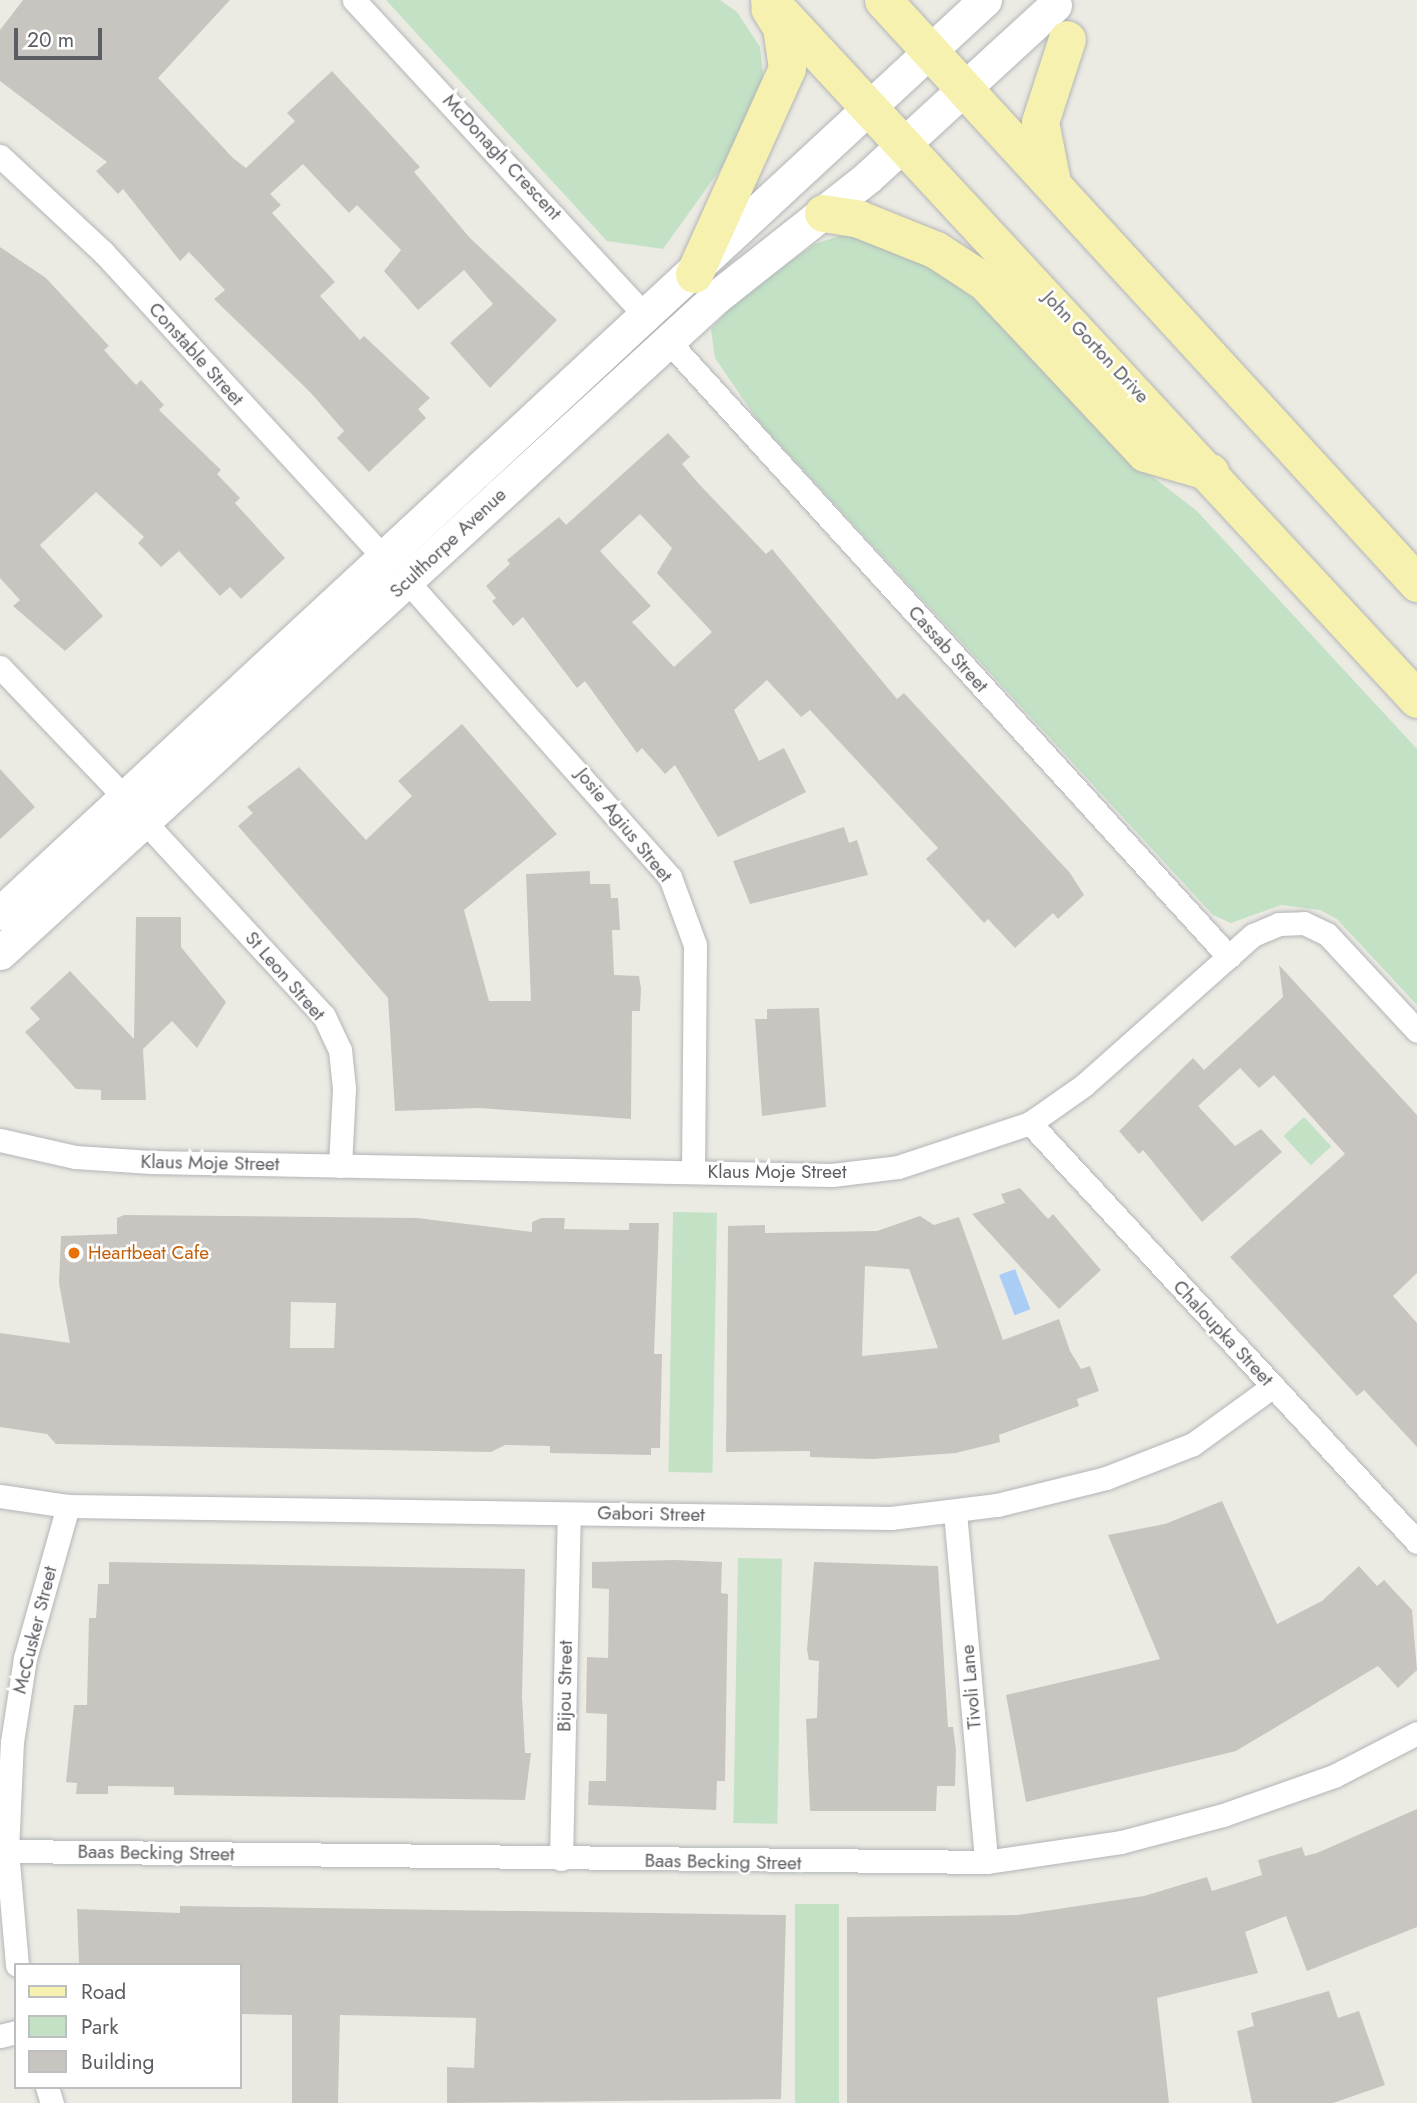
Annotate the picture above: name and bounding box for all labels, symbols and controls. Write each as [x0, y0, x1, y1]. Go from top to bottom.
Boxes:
scale bar [18, 14, 105, 58]
text: 20 m [27, 25, 74, 55]
street label: McDonagh Crescent [438, 89, 566, 225]
street label: John Gorton Drive [1038, 286, 1154, 408]
street label: Constable Street [144, 298, 248, 410]
street label: Sculthorpe Avenue [385, 483, 511, 603]
street label: Cassab Street [903, 601, 993, 697]
street label: Josie Agius Street [571, 763, 677, 887]
street label: St Leon Street [240, 927, 330, 1025]
street label: Klaus Moje Street [140, 1150, 280, 1176]
street label: Klaus Moje Street [708, 1161, 846, 1183]
place label: Heartbeat Cafe [88, 1242, 209, 1264]
marker: Heartbeat Cafe [66, 1245, 82, 1261]
street label: Chaloupka Street [1168, 1275, 1278, 1391]
street label: Gabori Street [597, 1502, 705, 1526]
street label: McCusker Street [8, 1564, 62, 1696]
street label: Bijou Street [553, 1640, 577, 1732]
street label: Tivoli Lane [956, 1644, 986, 1730]
street label: Baas Becking Street [77, 1840, 235, 1866]
street label: Baas Becking Street [644, 1849, 802, 1875]
legend [14, 1963, 242, 2089]
text: Road [81, 1977, 126, 2007]
text: Park [81, 2012, 118, 2042]
text: Building [81, 2047, 154, 2077]

